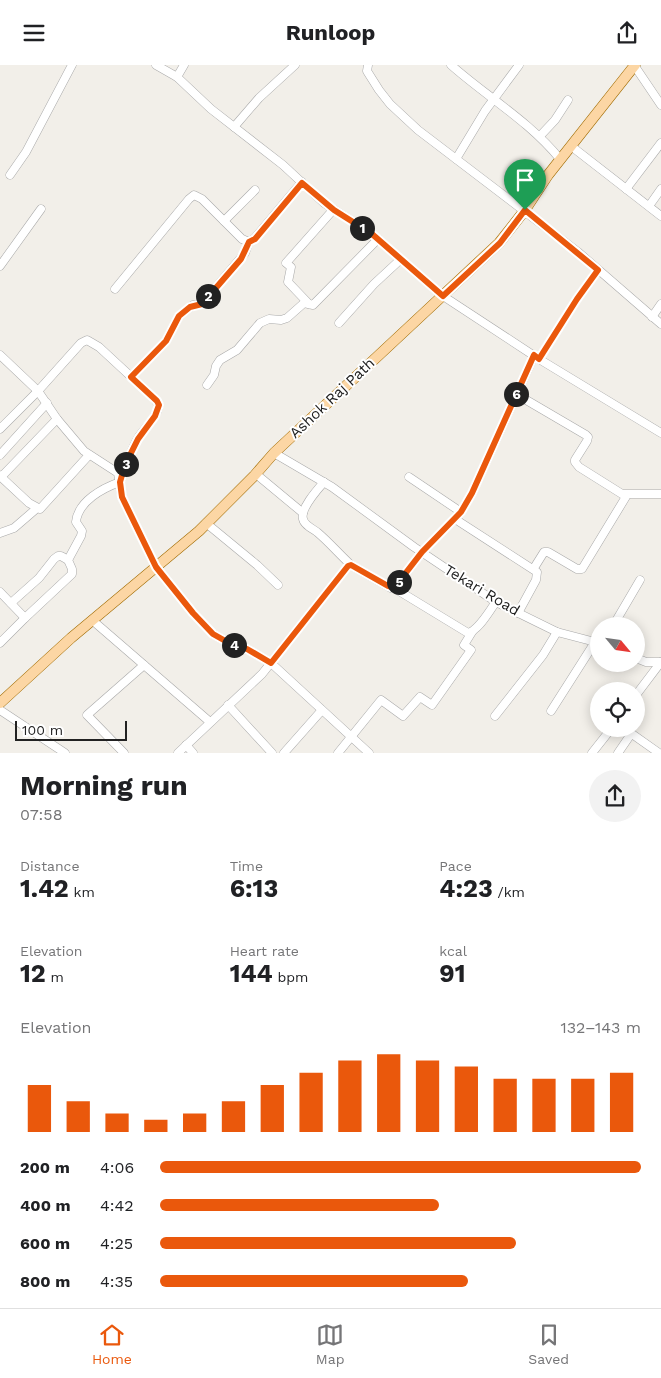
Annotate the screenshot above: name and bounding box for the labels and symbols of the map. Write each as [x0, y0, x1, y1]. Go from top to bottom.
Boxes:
pin [504, 159, 546, 210]
pin: 1 [350, 215, 374, 241]
pin: 2 [196, 283, 220, 309]
street label: Ashok Raj Path [286, 354, 378, 442]
pin: 6 [504, 381, 528, 407]
pin: 3 [114, 451, 138, 477]
street label: Tekari Road [441, 560, 523, 620]
pin: 5 [386, 569, 412, 595]
north arrow [590, 617, 645, 673]
pin: 4 [222, 633, 246, 657]
scale bar [15, 718, 128, 741]

